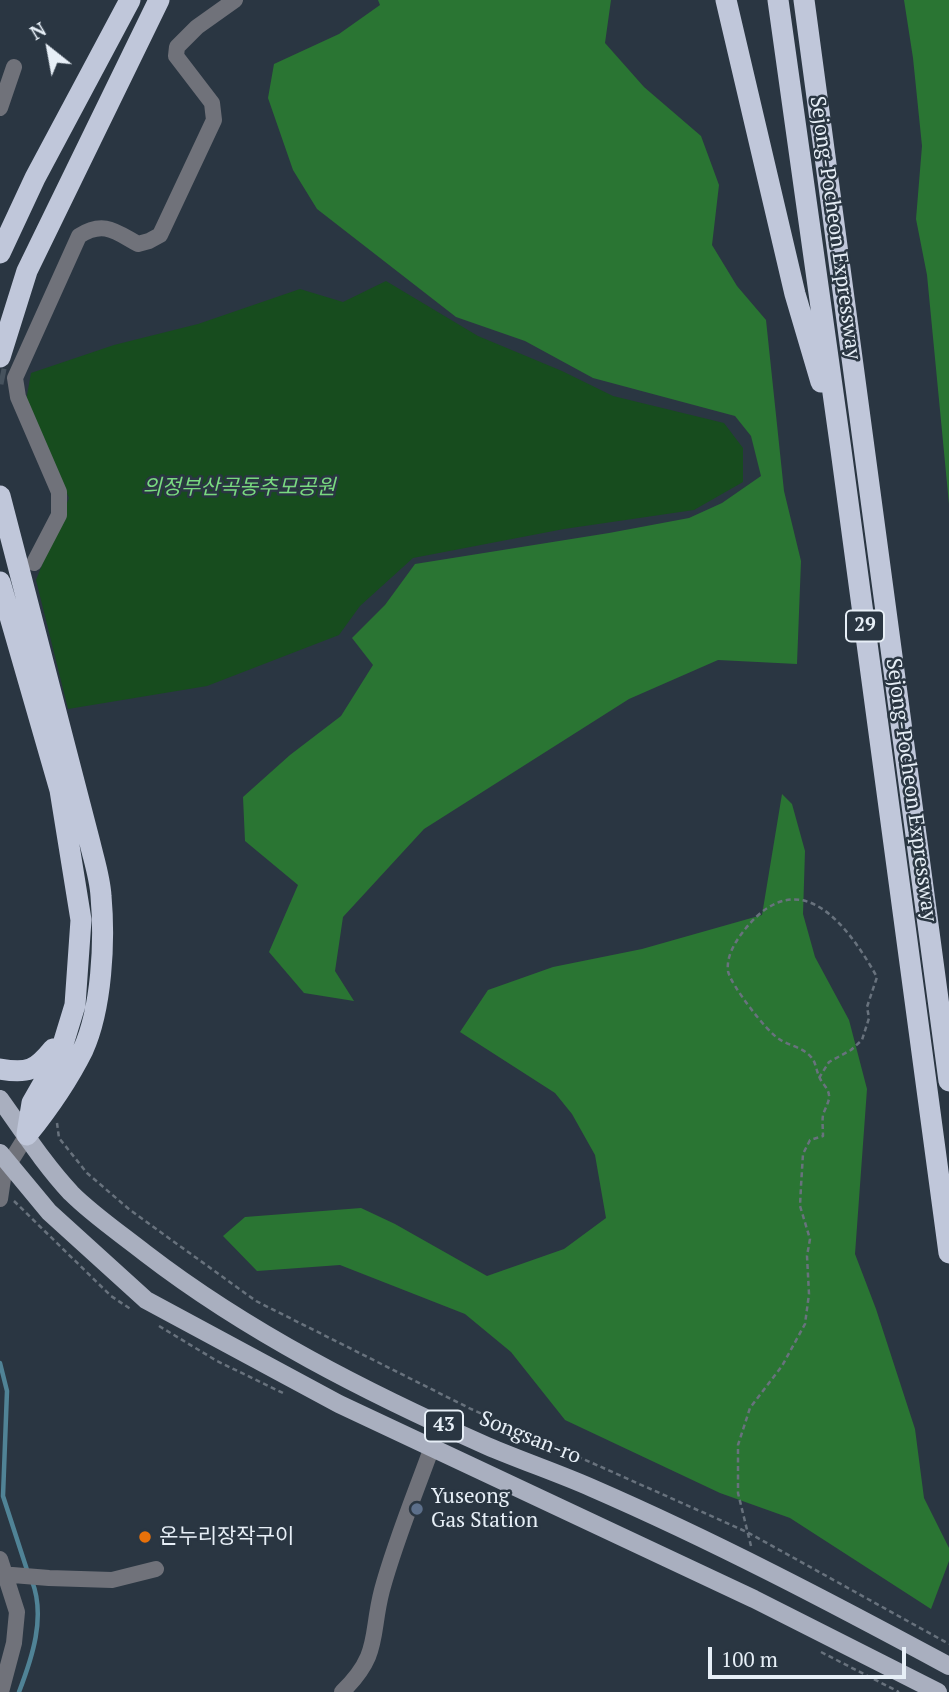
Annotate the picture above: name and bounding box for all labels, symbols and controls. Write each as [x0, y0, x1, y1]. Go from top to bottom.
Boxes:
north arrow [14, 14, 84, 84]
text: N [25, 16, 51, 45]
street label: Sejong-Pocheon Expressway [804, 95, 866, 361]
park label: 의정부산곡동추모공원 [142, 475, 336, 501]
road number: 29 [846, 610, 884, 642]
street label: Sejong-Pocheon Expressway [880, 657, 942, 923]
street label: Songsan-ro [476, 1406, 584, 1470]
road number: 43 [425, 1410, 463, 1442]
place label: Yuseong Gas Station [431, 1484, 538, 1534]
marker: Yuseong Gas Station [409, 1501, 425, 1517]
place label: 온누리장작구이 [159, 1524, 294, 1550]
marker: 온누리장작구이 [137, 1529, 153, 1545]
scale bar [711, 1632, 909, 1676]
text: 100 m [721, 1645, 778, 1673]

